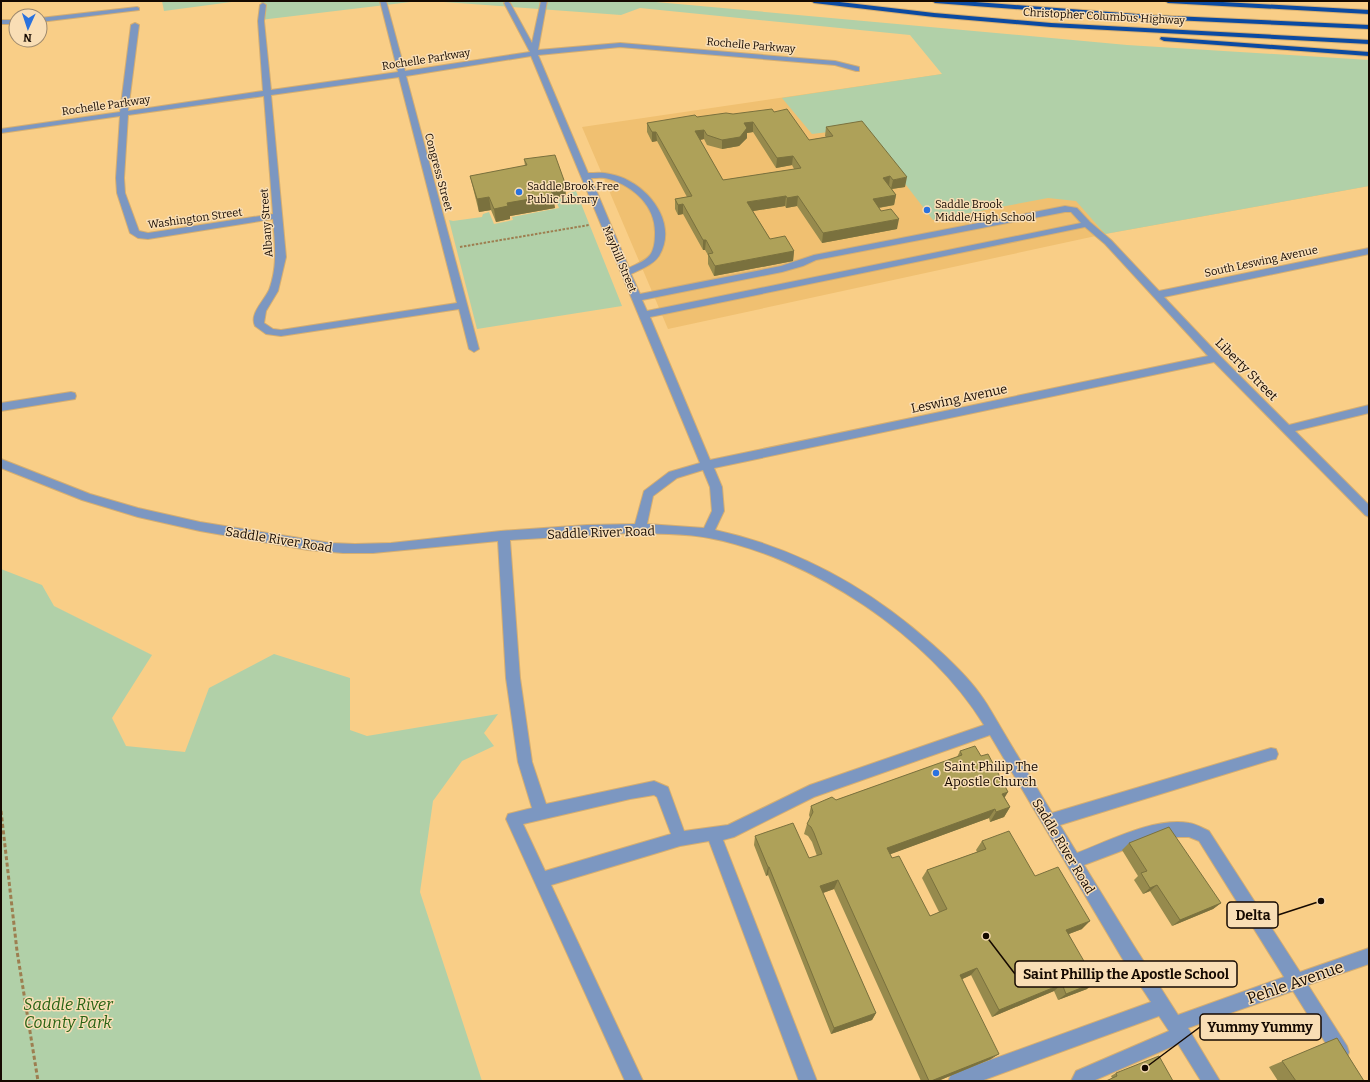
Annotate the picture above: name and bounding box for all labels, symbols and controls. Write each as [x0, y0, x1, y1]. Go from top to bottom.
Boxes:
street label: Christopher Columbus Highway [1023, 6, 1186, 27]
north arrow [8, 8, 48, 48]
text: N [22, 31, 32, 44]
street label: Rochelle Parkway [706, 35, 796, 56]
street label: Rochelle Parkway [381, 46, 471, 73]
street label: Rochelle Parkway [61, 93, 151, 118]
street label: Congress Street [422, 132, 455, 213]
place label: Saddle Brook Free Public Library [527, 180, 619, 206]
marker: Saddle Brook Free Public Library [514, 187, 524, 197]
street label: Albany Street [258, 188, 275, 258]
place label: Saddle Brook Middle/High School [935, 198, 1035, 224]
street label: Washington Street [147, 205, 243, 232]
marker: Saddle Brook Middle/High School [922, 205, 932, 215]
street label: Mayhill Street [600, 224, 639, 294]
street label: South Leswing Avenue [1203, 243, 1319, 280]
street label: Liberty Street [1212, 335, 1281, 404]
street label: Leswing Avenue [910, 381, 1009, 416]
street label: Saddle River Road [547, 523, 656, 542]
street label: Saddle River Road [224, 524, 334, 555]
place label: Saint Philip The Apostle Church [944, 759, 1038, 789]
marker: Saint Philip The Apostle Church [931, 768, 941, 778]
street label: Saddle River Road [1029, 796, 1098, 897]
callout: Delta [1227, 902, 1278, 928]
text: Delta [1235, 907, 1271, 924]
street label: Pehle Avenue [1244, 957, 1346, 1008]
callout: Saint Phillip the Apostle School [1015, 961, 1237, 987]
text: Saint Phillip the Apostle School [1023, 966, 1230, 983]
park label: Saddle River County Park [23, 995, 114, 1032]
callout: Yummy Yummy [1200, 1014, 1321, 1040]
text: Yummy Yummy [1207, 1019, 1313, 1036]

